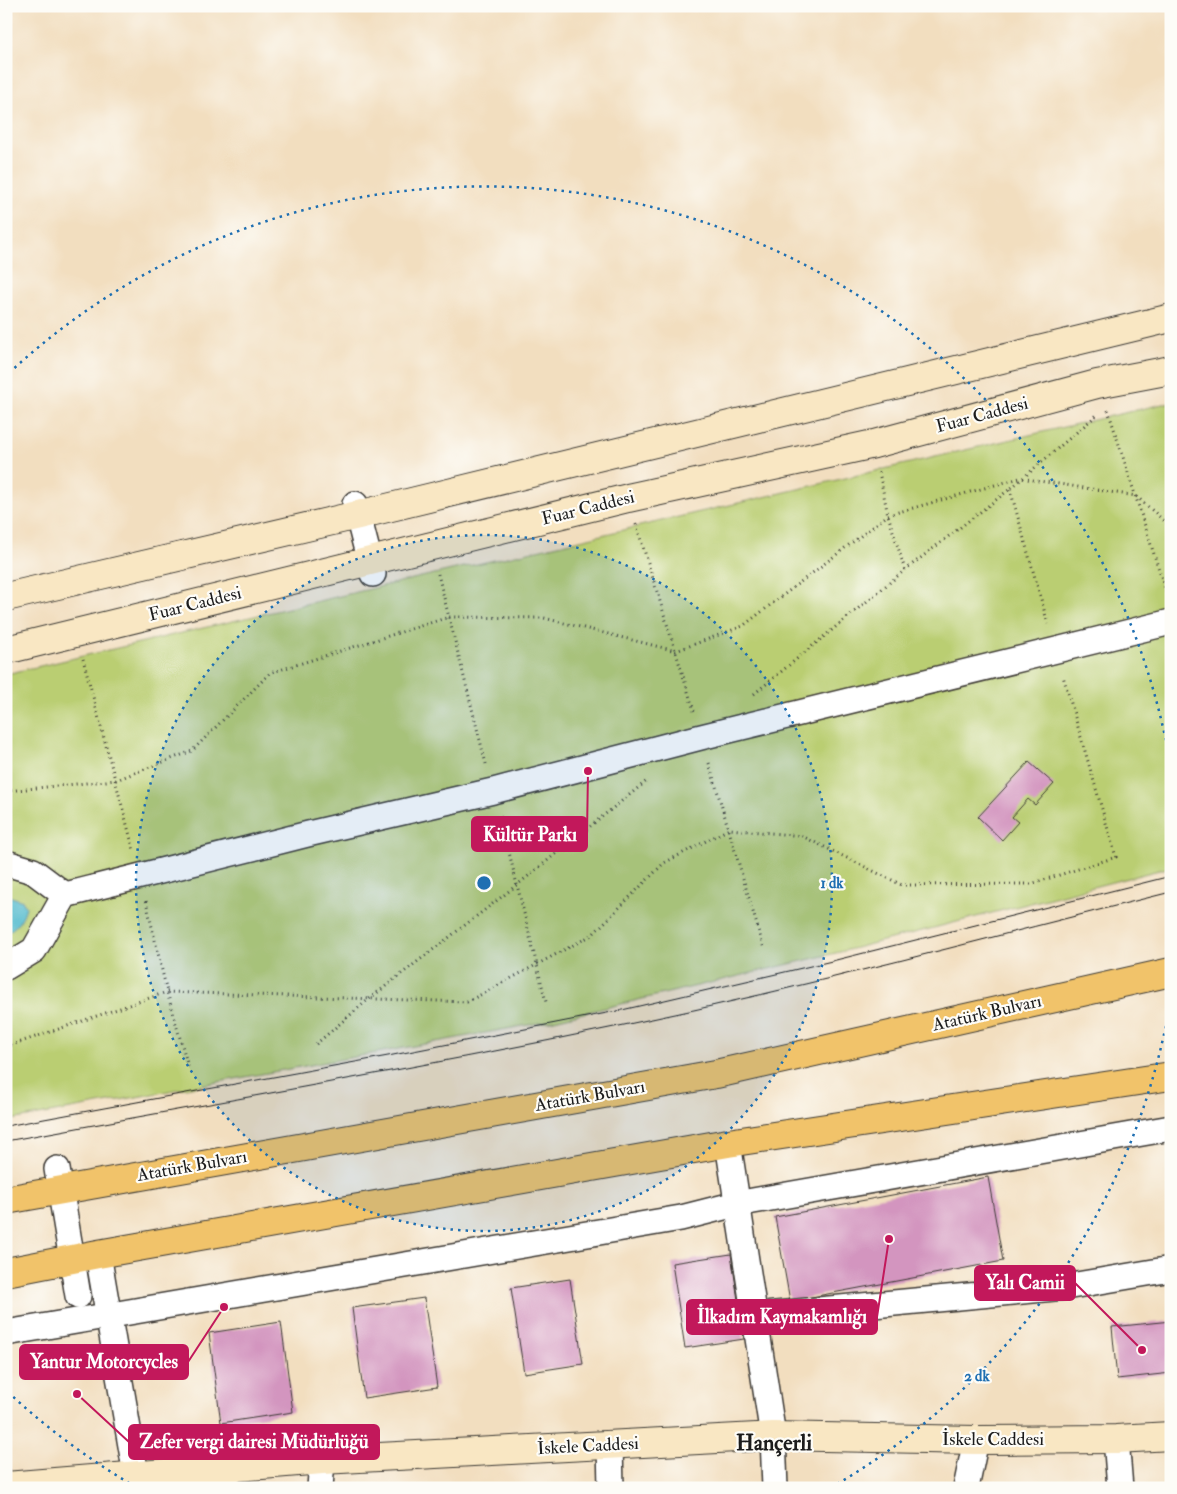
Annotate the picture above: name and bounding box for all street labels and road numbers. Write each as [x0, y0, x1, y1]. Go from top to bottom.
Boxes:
street label: Fuar Caddesi [933, 392, 1031, 438]
street label: Fuar Caddesi [539, 485, 637, 531]
street label: Fuar Caddesi [146, 581, 244, 627]
street label: Atatürk Bulvarı [929, 989, 1044, 1037]
street label: Atatürk Bulvarı [532, 1075, 647, 1117]
street label: Atatürk Bulvarı [134, 1145, 249, 1187]
street label: İskele Caddesi [942, 1428, 1044, 1451]
street label: İskele Caddesi [537, 1432, 640, 1460]

